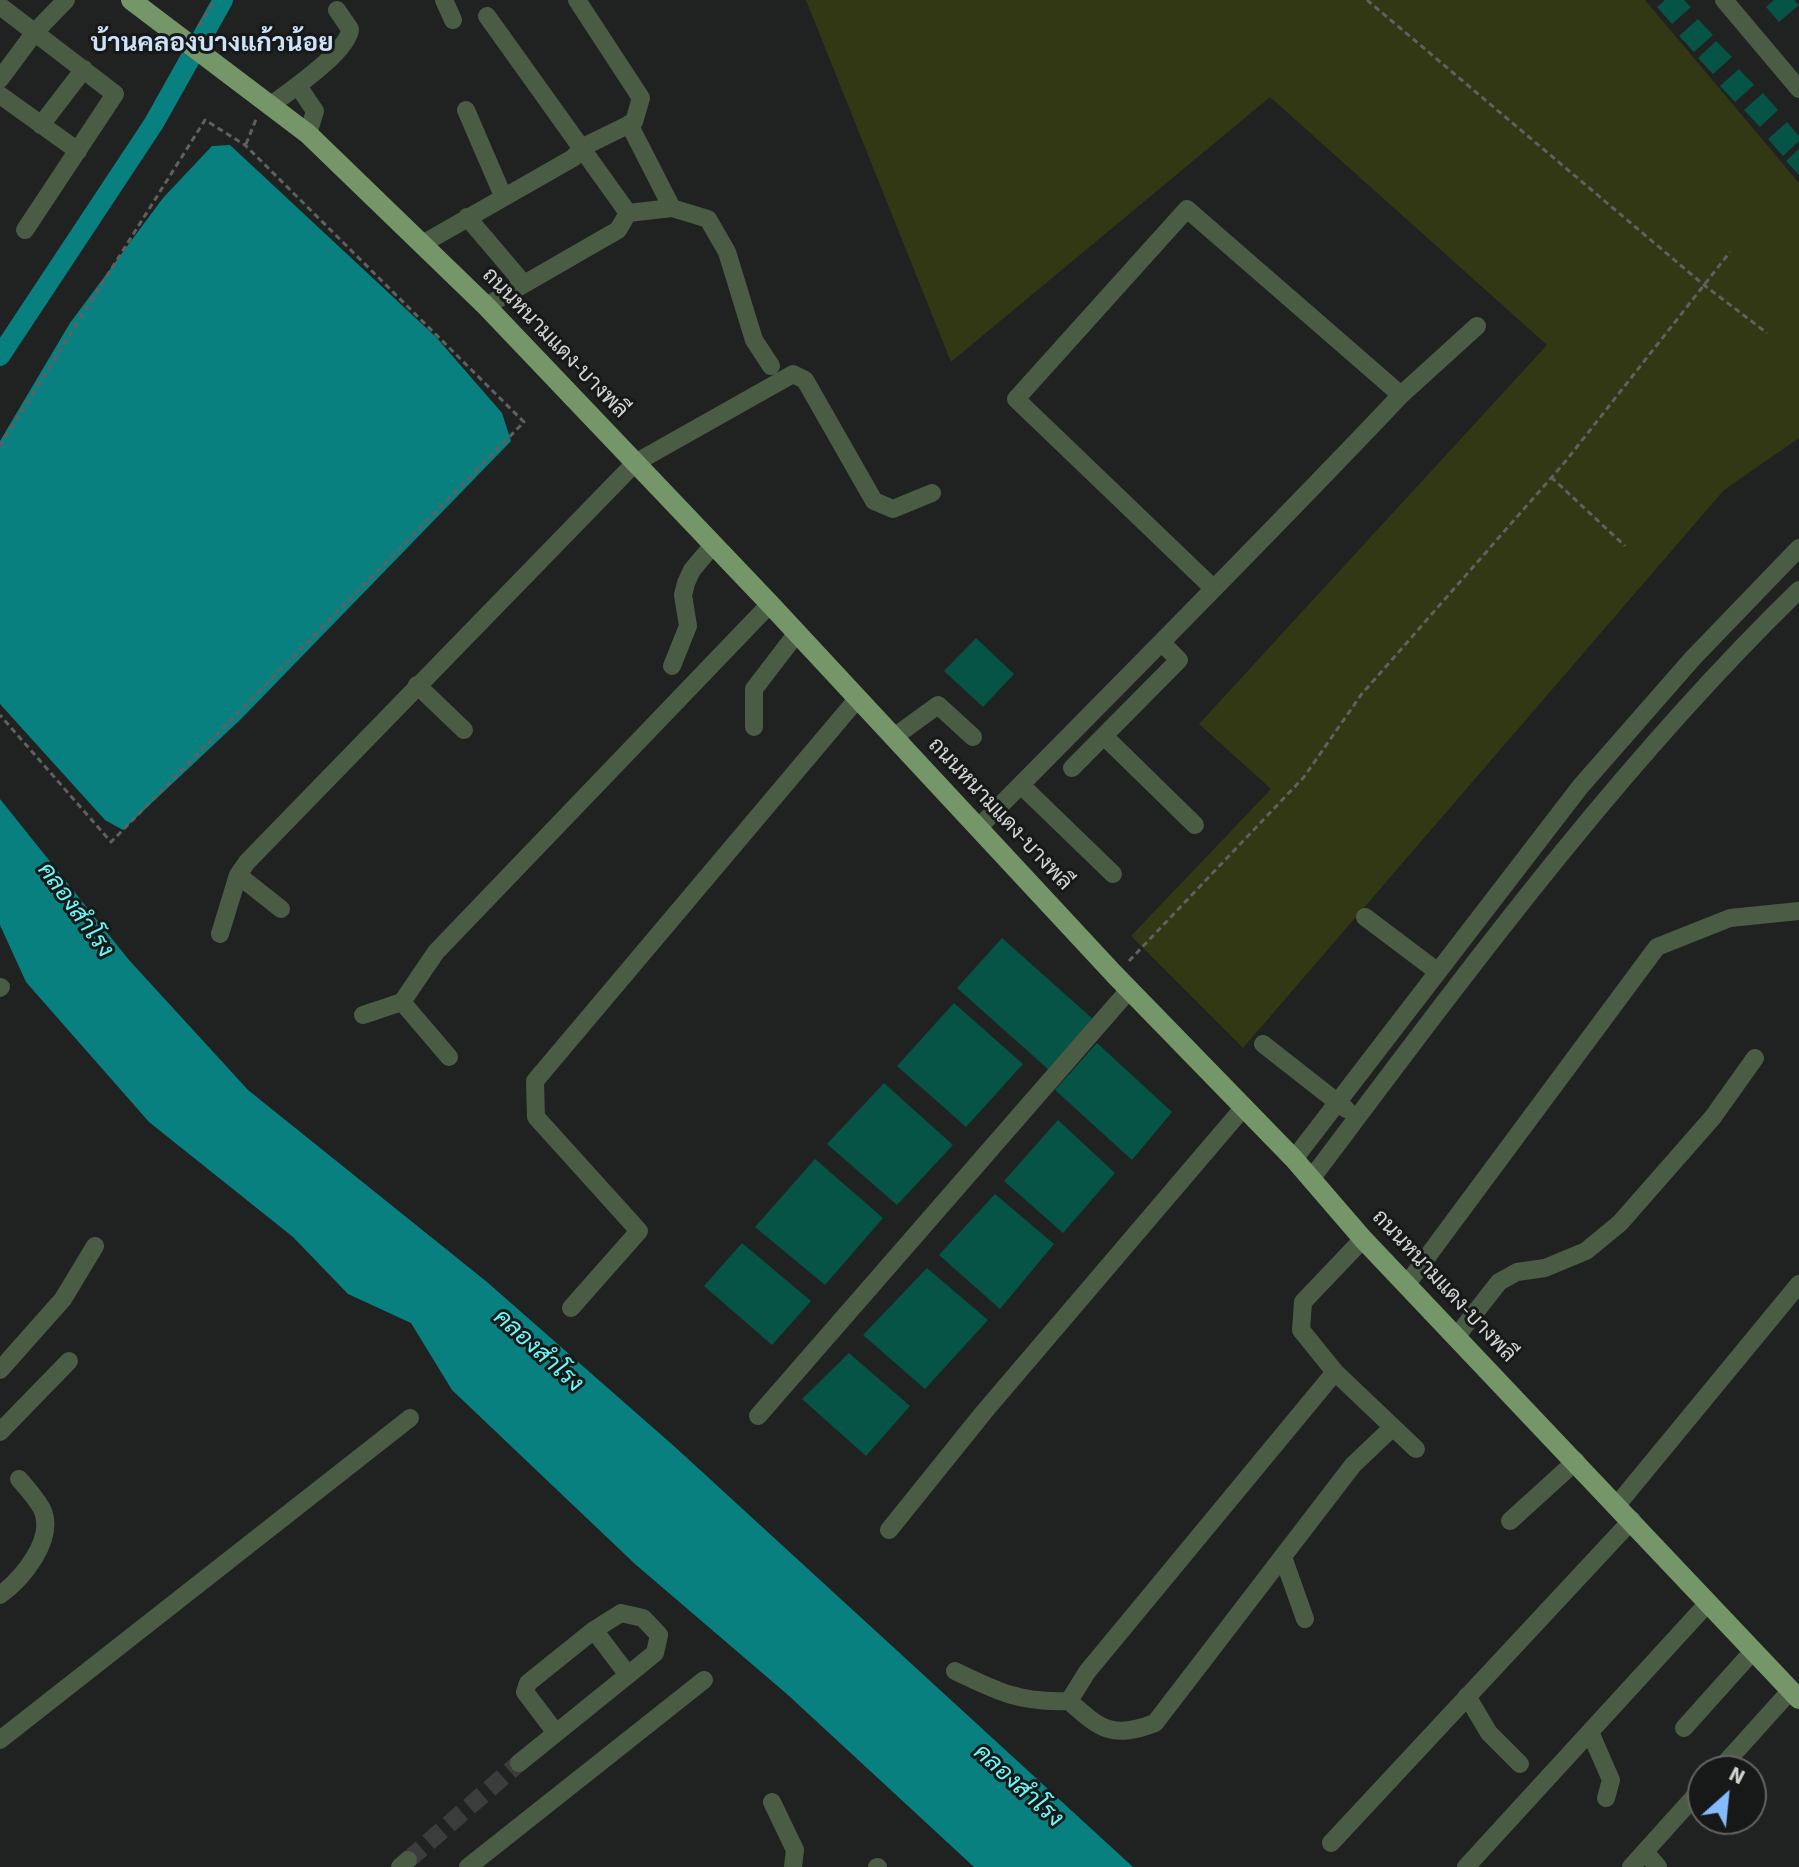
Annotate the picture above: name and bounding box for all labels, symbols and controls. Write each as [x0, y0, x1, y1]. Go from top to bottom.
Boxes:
district label: บ้านคลองบางแก้วน้อย [90, 29, 334, 61]
street label: ถนนหนามแดง-บางพลี [475, 263, 633, 425]
street label: ถนนหนามแดง-บางพลี [921, 733, 1077, 897]
water label: คลองสำโรง [30, 858, 118, 964]
street label: ถนนหนามแดง-บางพลี [1365, 1205, 1521, 1369]
water label: คลองสำโรง [486, 1304, 588, 1400]
water label: คลองสำโรง [966, 1739, 1068, 1835]
north arrow [1687, 1755, 1767, 1835]
text: N [1723, 1758, 1751, 1793]

